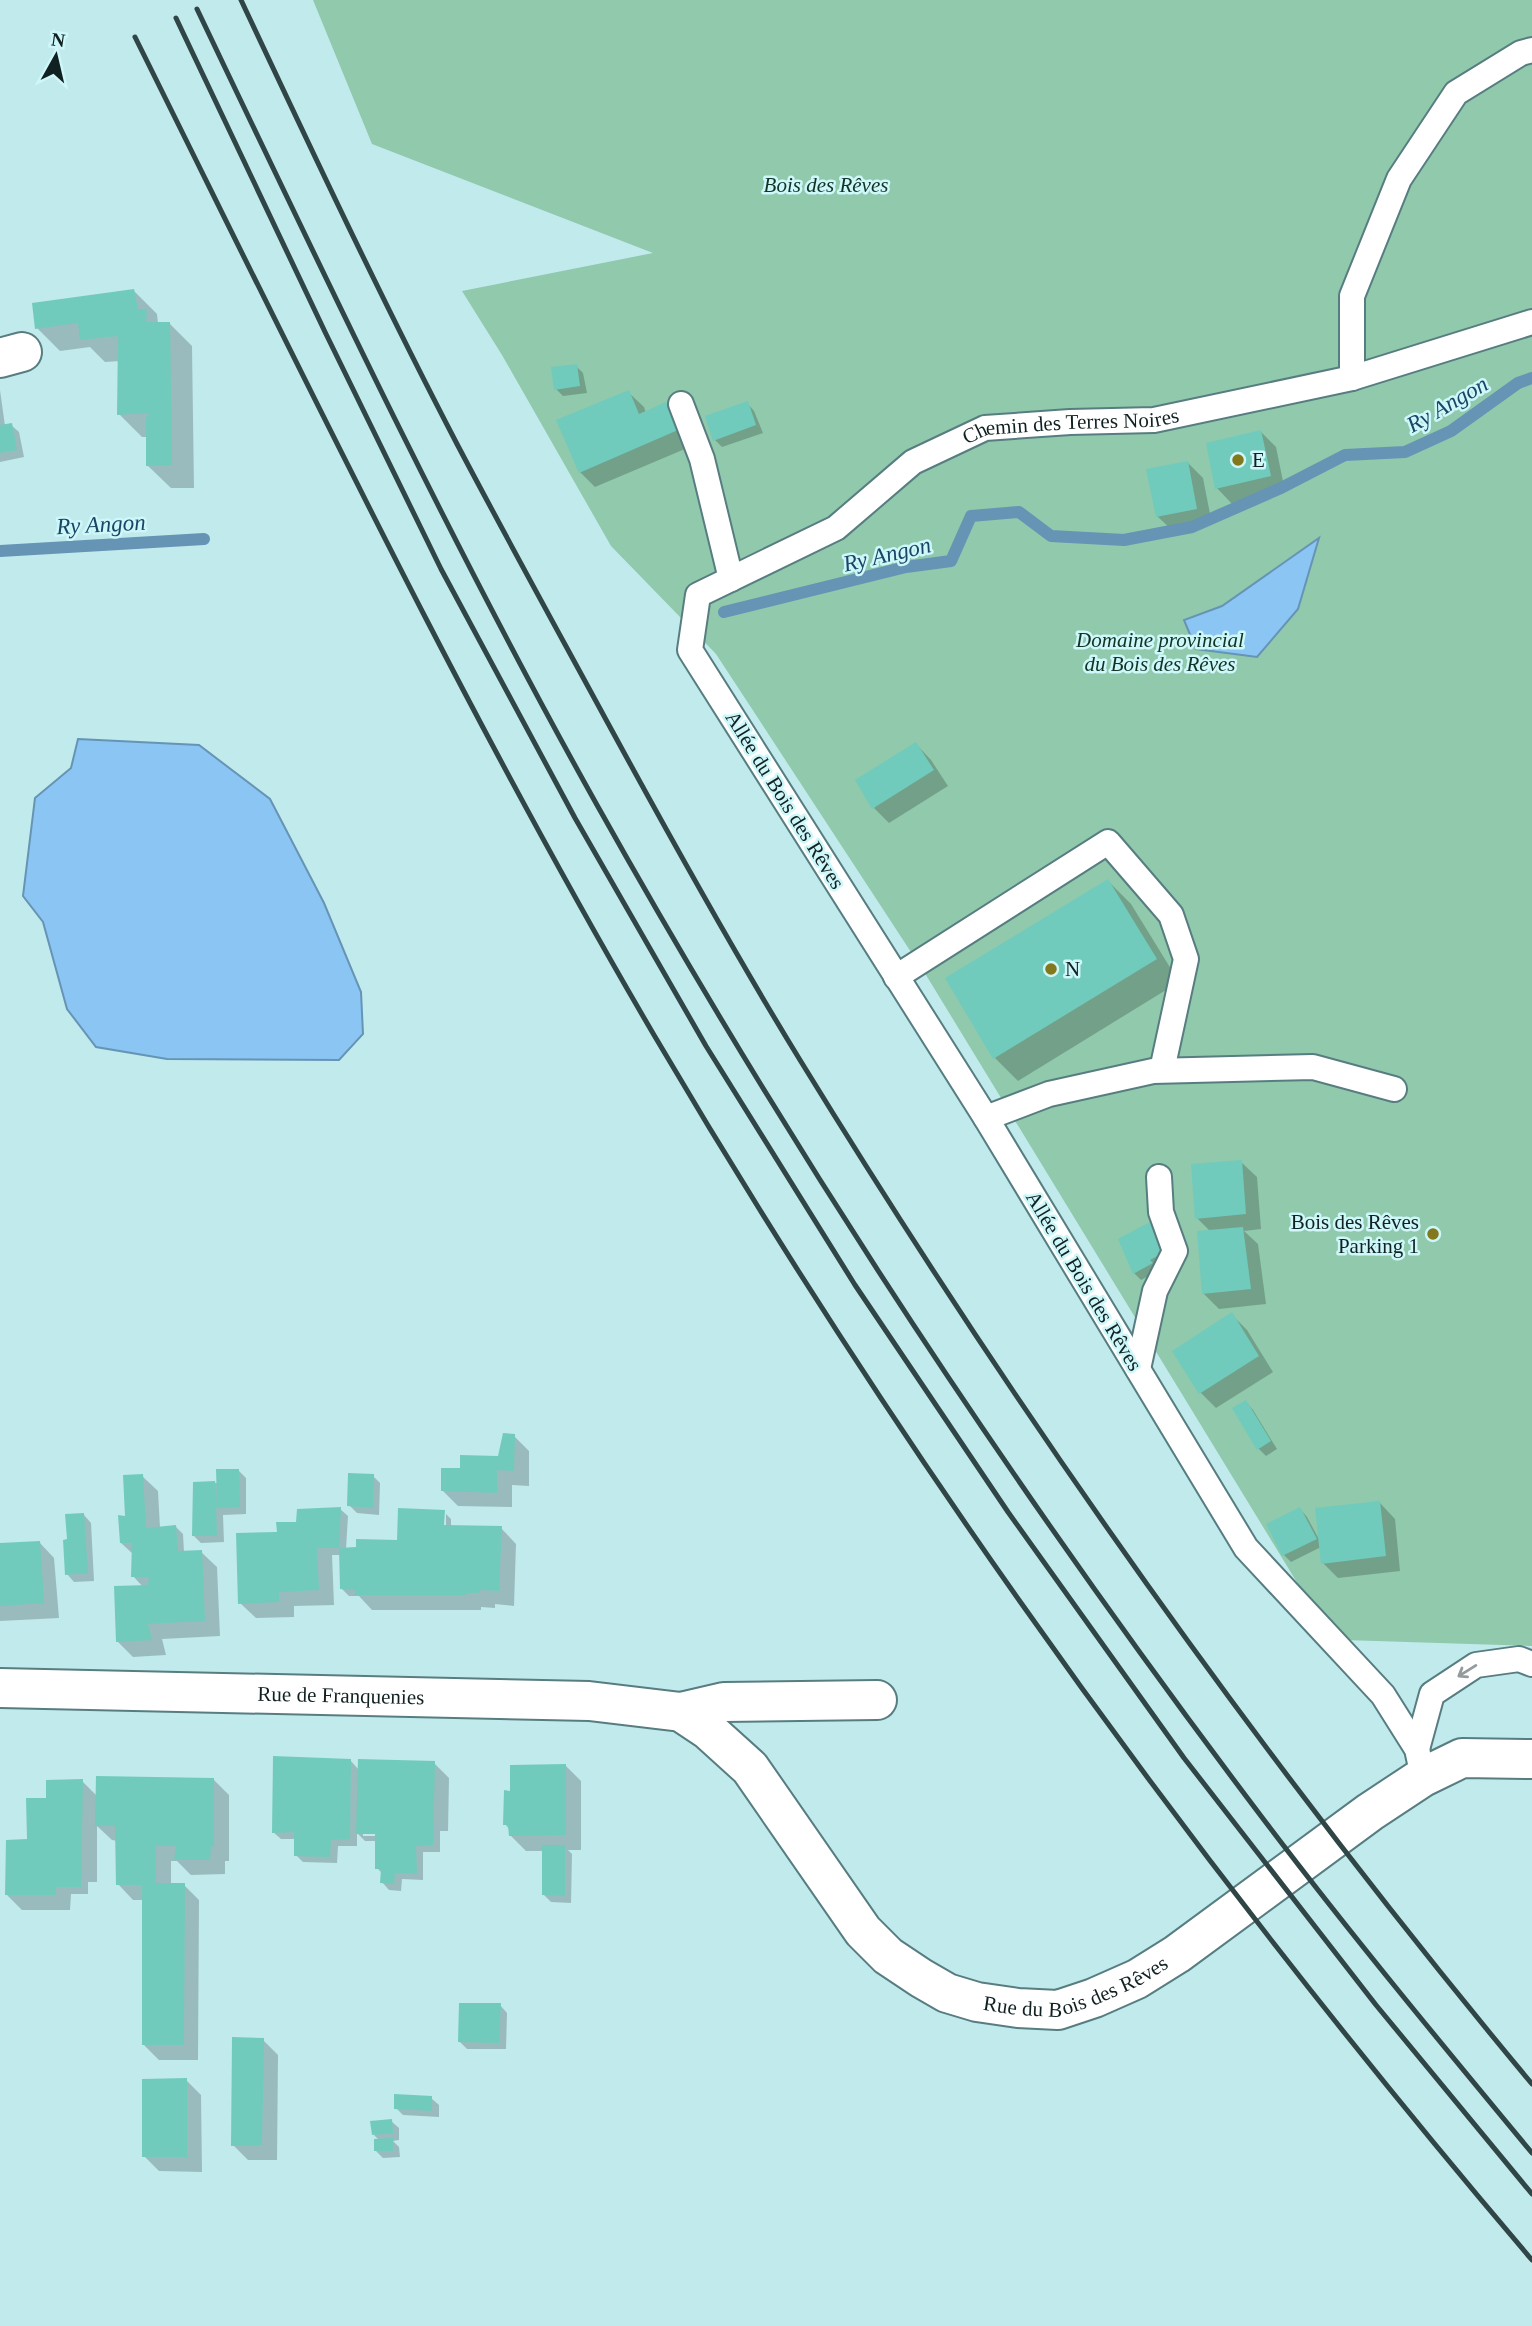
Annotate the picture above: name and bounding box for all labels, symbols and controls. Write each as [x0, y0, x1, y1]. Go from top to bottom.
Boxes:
north arrow [21, 21, 91, 91]
text: N [50, 28, 67, 51]
park label: Bois des Rêves [764, 173, 888, 197]
water label: Ry Angon [1401, 371, 1492, 438]
street label: Chemin des Terres Noires [958, 403, 1181, 449]
place label: E [1252, 448, 1265, 472]
marker: E [1230, 452, 1246, 468]
water label: Ry Angon [55, 510, 146, 539]
water label: Ry Angon [840, 532, 933, 577]
park label: Domaine provincial du Bois des Rêves [1075, 628, 1244, 676]
street label: Allée du Bois des Rêves [720, 707, 850, 893]
place label: N [1065, 957, 1080, 981]
marker: N [1043, 961, 1059, 977]
street label: Allée du Bois des Rêves [1021, 1187, 1147, 1375]
place label: Bois des Rêves Parking 1 [1291, 1210, 1419, 1258]
marker: Bois des Rêves Parking 1 [1425, 1226, 1441, 1242]
one-way arrow [1457, 1664, 1477, 1678]
street label: Rue de Franquenies [257, 1682, 425, 1709]
street label: Rue du Bois des Rêves [982, 1951, 1172, 2022]

